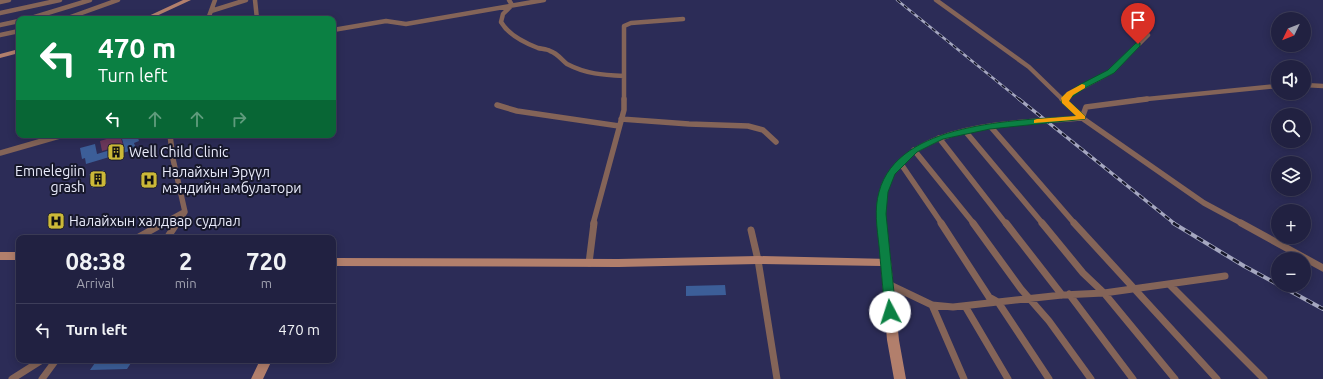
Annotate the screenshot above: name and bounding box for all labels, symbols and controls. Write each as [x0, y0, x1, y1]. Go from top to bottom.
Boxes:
pin [1121, 3, 1155, 44]
icon: arrive [1127, 9, 1149, 31]
north arrow [1271, 12, 1311, 52]
map controls [1271, 12, 1311, 292]
icon: left [32, 32, 84, 84]
text: 470 m [98, 32, 176, 63]
button: sound [1271, 60, 1311, 100]
text: Turn left [98, 65, 168, 85]
icon: left [102, 108, 124, 130]
icon: ahead [144, 108, 166, 130]
icon: ahead [186, 108, 208, 130]
icon: right [228, 108, 250, 130]
button: search [1271, 108, 1311, 148]
building icon: Well Child Clinic [106, 142, 126, 162]
place label: Well Child Clinic [129, 144, 229, 160]
button: layers [1271, 156, 1311, 196]
place label: Emnelegiin grash [15, 163, 85, 195]
place label: Налайхын Эрүүл мэндийн амбулатори [162, 164, 302, 196]
building icon: Emnelegiin grash [88, 169, 108, 189]
hospital icon: Налайхын Эрүүл мэндийн амбулатори [139, 170, 159, 190]
button: + [1271, 204, 1311, 244]
hospital icon: Налайхын халдвар судлал [46, 211, 66, 231]
place label: Налайхын халдвар судлал [69, 213, 241, 229]
text: 08:38 [65, 248, 125, 275]
text: 2 [179, 248, 192, 275]
text: 720 [246, 248, 287, 275]
button: − [1271, 252, 1311, 292]
text: Arrival [76, 276, 114, 290]
text: min [175, 276, 197, 290]
text: m [261, 276, 272, 290]
position arrow [869, 291, 911, 333]
icon: left [32, 319, 54, 341]
text: Turn left [66, 321, 127, 338]
text: 470 m [278, 321, 320, 338]

